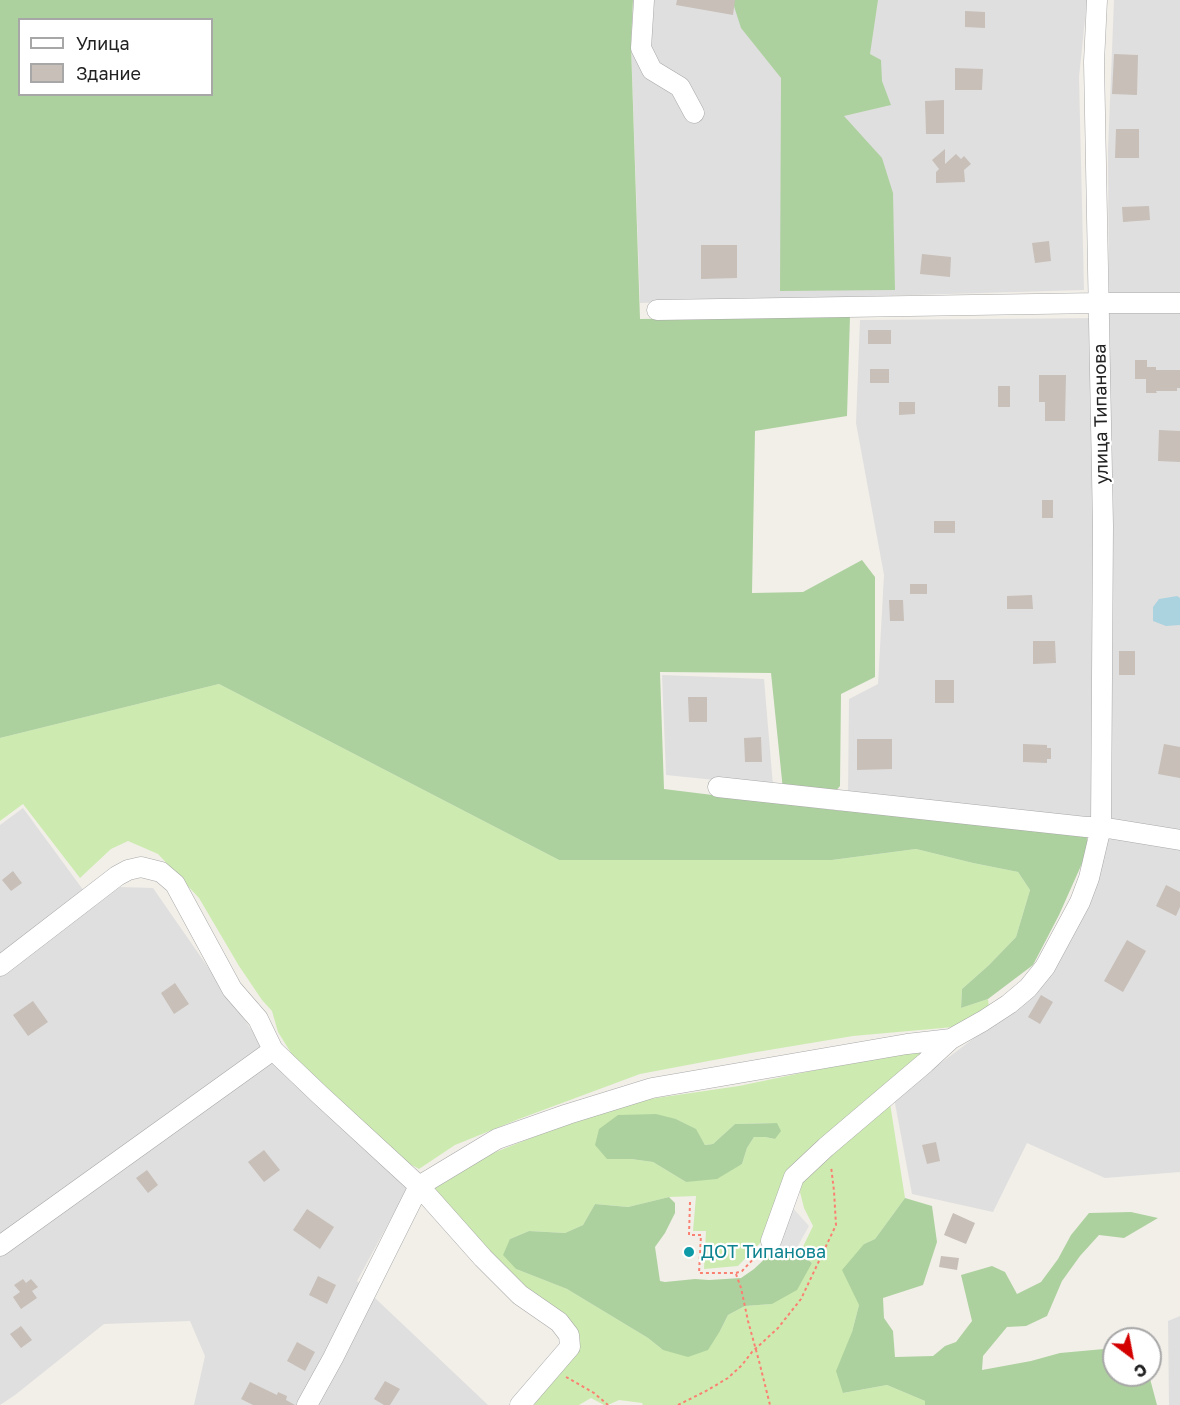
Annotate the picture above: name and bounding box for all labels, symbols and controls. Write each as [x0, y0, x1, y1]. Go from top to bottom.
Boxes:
legend [18, 18, 213, 96]
text: Улица [76, 32, 130, 54]
text: Здание [76, 62, 141, 84]
street label: улица Типанова [1089, 343, 1113, 485]
place label: ДОТ Типанова [701, 1241, 826, 1263]
marker: ДОТ Типанова [682, 1245, 696, 1259]
north arrow [1102, 1327, 1162, 1387]
text: С [1130, 1359, 1151, 1382]

